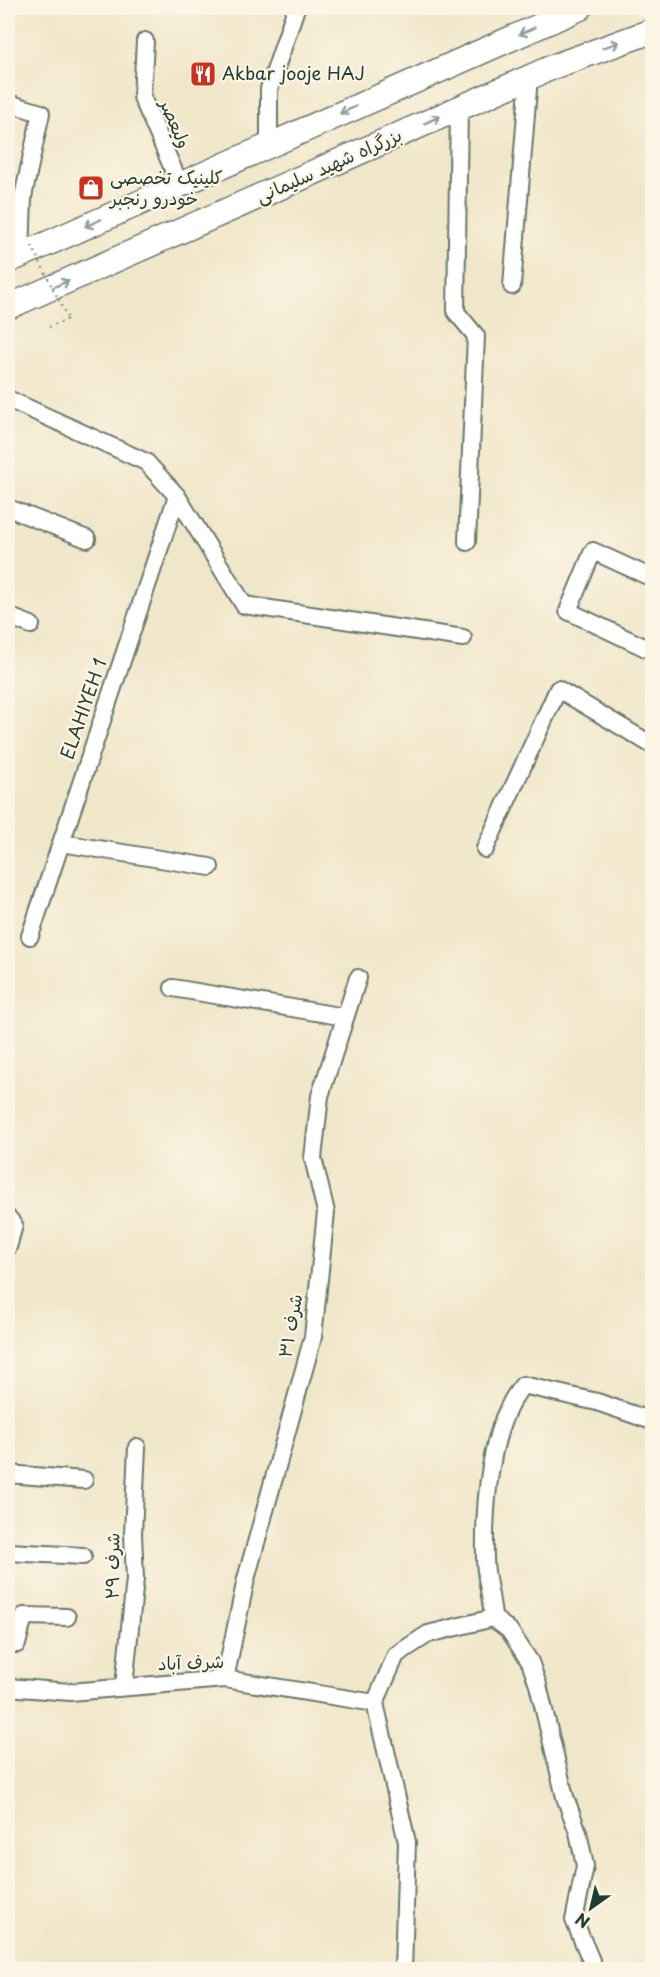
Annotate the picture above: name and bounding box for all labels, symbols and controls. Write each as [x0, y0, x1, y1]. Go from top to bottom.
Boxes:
one-way arrow [518, 26, 536, 37]
one-way arrow [601, 39, 620, 50]
restaurant icon: Akbar jooje HAJ [188, 59, 218, 89]
place label: Akbar jooje HAJ [222, 59, 365, 86]
street label: ولیعصر [153, 93, 199, 152]
one-way arrow [340, 105, 358, 117]
one-way arrow [422, 114, 440, 125]
street label: بزرگراه شهید سلیمانی [251, 120, 406, 209]
place label: کلینیک تخصصی خودرو رنجبر [108, 163, 223, 211]
shop icon: کلینیک تخصصی خودرو رنجبر [76, 173, 106, 203]
one-way arrow [85, 218, 103, 230]
one-way arrow [52, 277, 70, 288]
street label: ELAHIYEH 1 [53, 654, 112, 763]
street label: شرف ۳۱ [271, 1292, 308, 1360]
street label: شرف ۲۹ [97, 1532, 126, 1600]
street label: شرف آباد [157, 1647, 225, 1676]
north arrow [561, 1878, 621, 1938]
text: N [570, 1908, 594, 1935]

